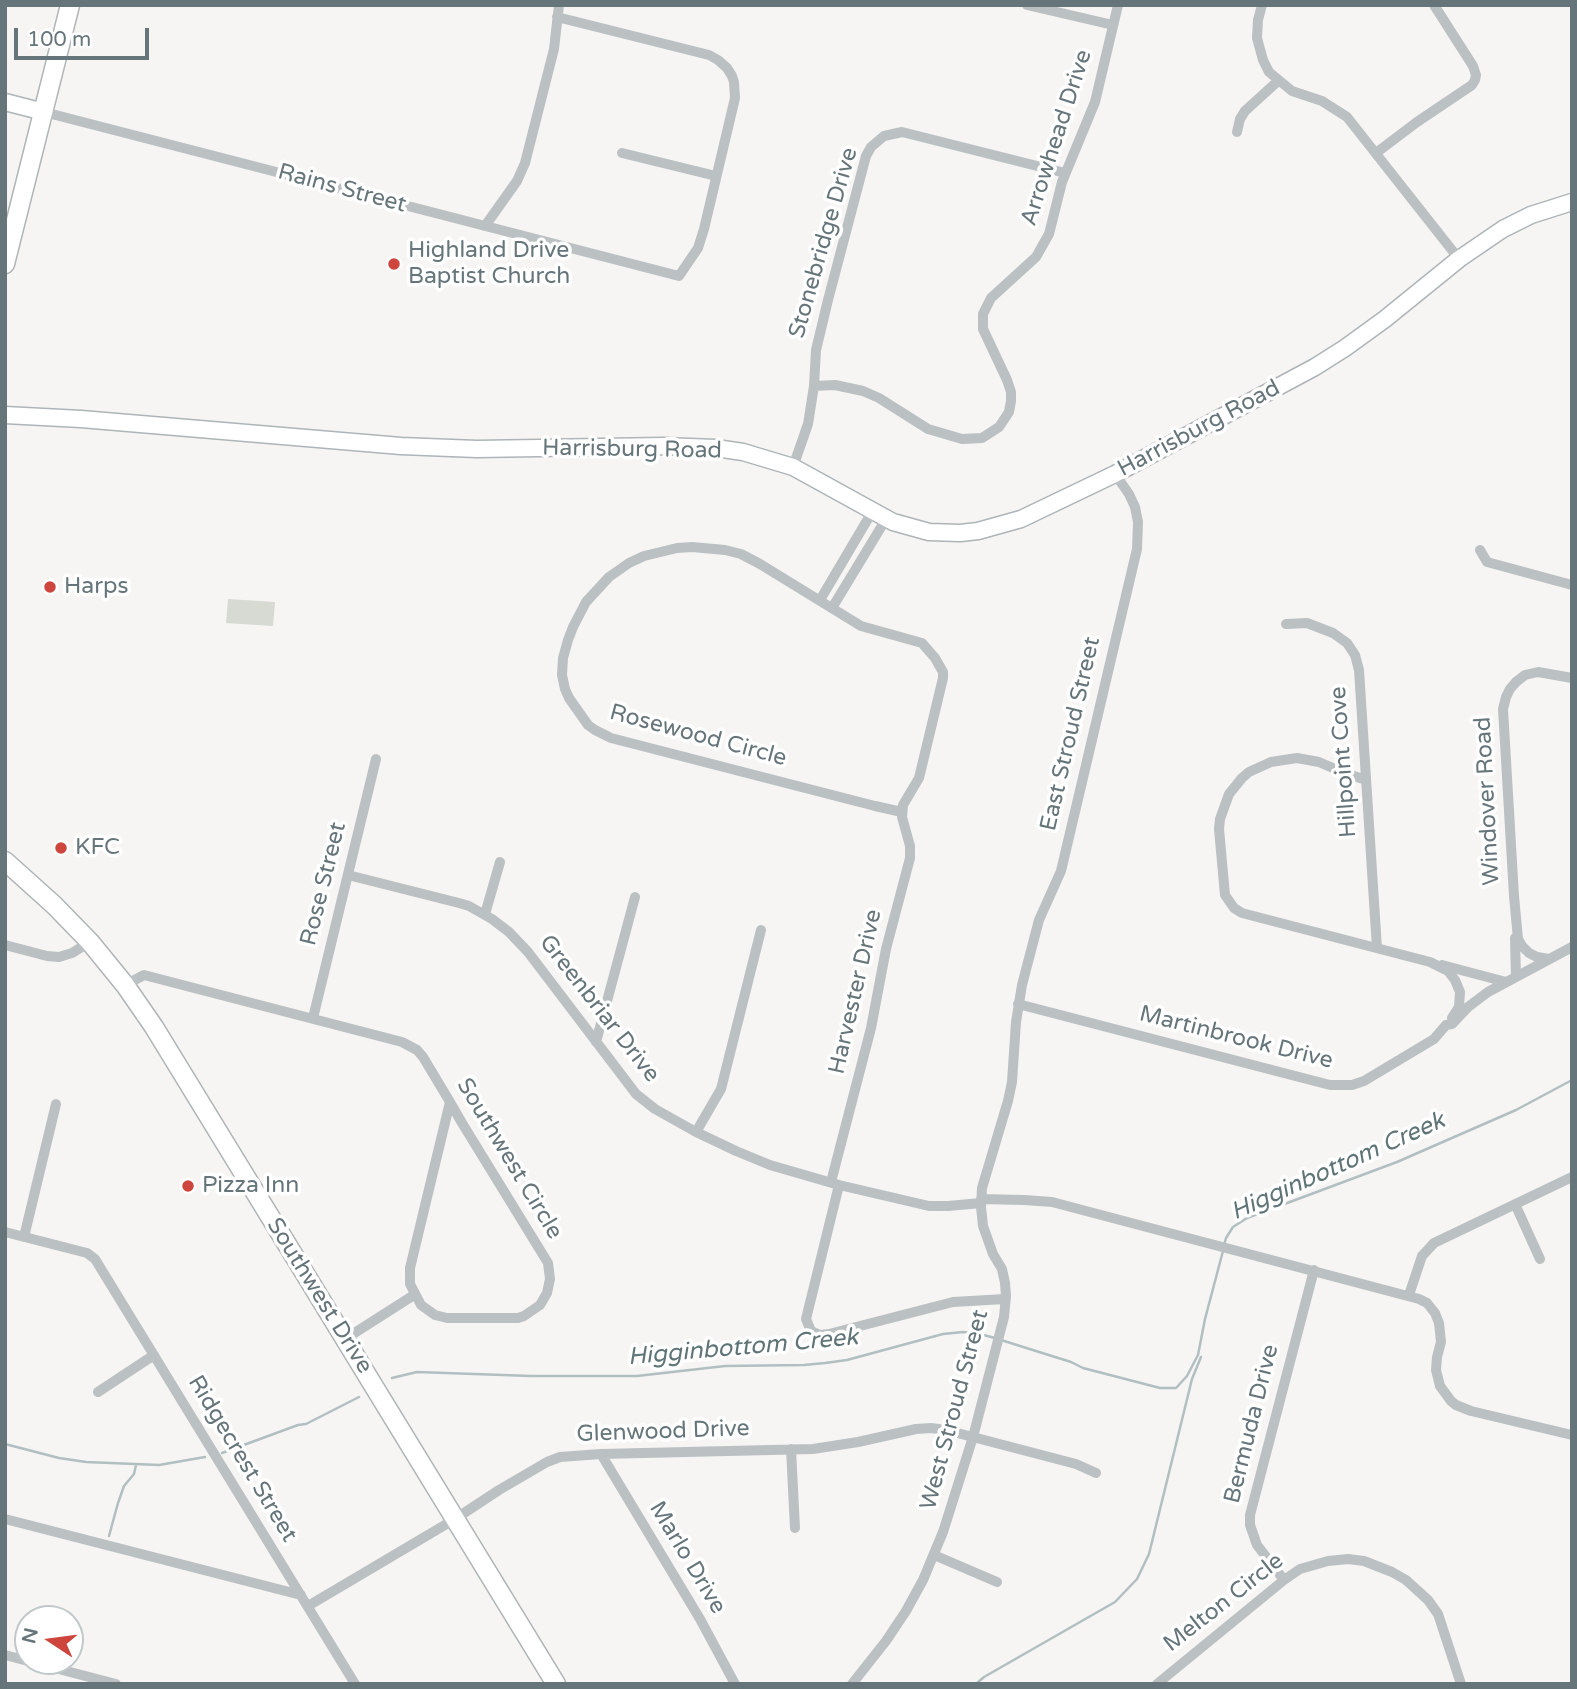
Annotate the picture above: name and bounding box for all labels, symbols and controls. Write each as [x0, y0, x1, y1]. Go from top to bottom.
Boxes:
scale bar [18, 14, 152, 58]
text: 100 m [27, 27, 91, 52]
street label: Arrowhead Drive [1016, 47, 1098, 229]
street label: Stonebridge Drive [784, 145, 864, 341]
street label: Rains Street [275, 159, 409, 219]
place label: Highland Drive Baptist Church [408, 237, 570, 291]
marker: Highland Drive Baptist Church [386, 256, 402, 272]
street label: Harrisburg Road [1113, 375, 1285, 483]
street label: Harrisburg Road [542, 435, 722, 465]
place label: Harps [64, 573, 129, 601]
marker: Harps [42, 579, 58, 595]
street label: East Stroud Street [1035, 634, 1107, 834]
street label: Hillpoint Cove [1325, 685, 1363, 839]
street label: Rosewood Circle [607, 699, 789, 773]
street label: Windover Road [1470, 716, 1506, 886]
street label: Rose Street [295, 819, 353, 949]
place label: KFC [75, 834, 120, 862]
marker: KFC [53, 840, 69, 856]
street label: Harvester Drive [824, 907, 888, 1077]
street label: Greenbriar Drive [533, 930, 665, 1088]
street label: Martinbrook Drive [1136, 1001, 1336, 1075]
street label: Southwest Circle [450, 1074, 568, 1244]
water label: Higginbottom Creek [1227, 1107, 1449, 1227]
place label: Pizza Inn [202, 1172, 299, 1200]
marker: Pizza Inn [180, 1178, 196, 1194]
street label: Southwest Drive [260, 1213, 378, 1379]
street label: West Stroud Street [915, 1307, 995, 1513]
water label: Higginbottom Creek [627, 1324, 859, 1372]
street label: Bermuda Drive [1219, 1342, 1285, 1506]
street label: Ridgecrest Street [181, 1371, 303, 1547]
street label: Glenwood Drive [576, 1415, 750, 1449]
street label: Marlo Drive [643, 1497, 731, 1619]
street label: Melton Circle [1159, 1548, 1289, 1658]
north arrow [14, 1605, 84, 1675]
text: N [18, 1626, 43, 1646]

